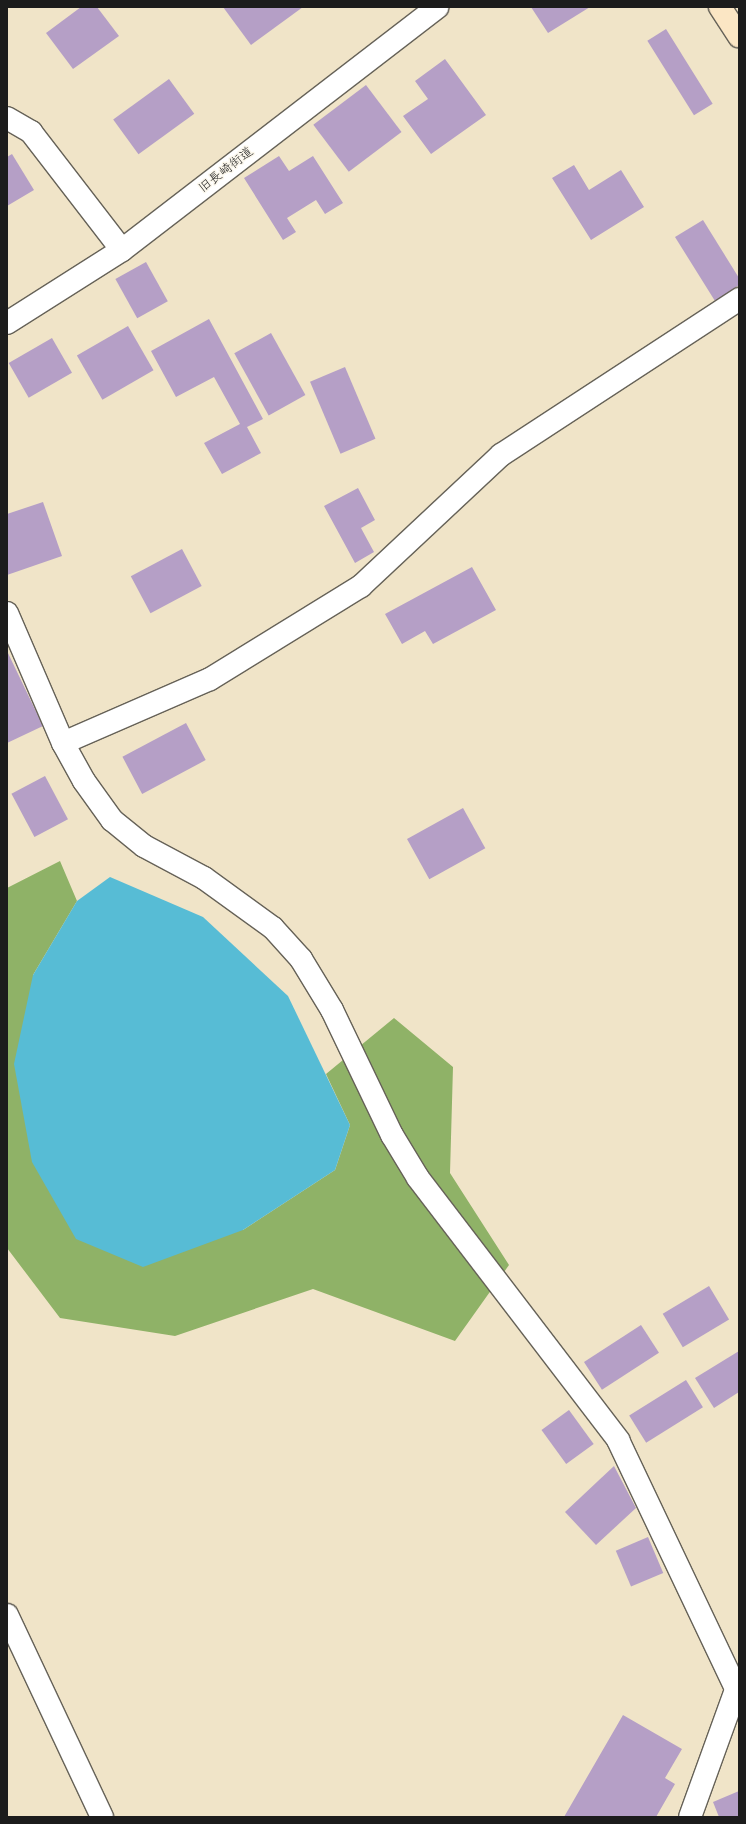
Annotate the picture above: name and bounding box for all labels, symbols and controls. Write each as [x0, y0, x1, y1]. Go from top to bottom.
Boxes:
street label: 旧長崎街道 [196, 144, 256, 196]

